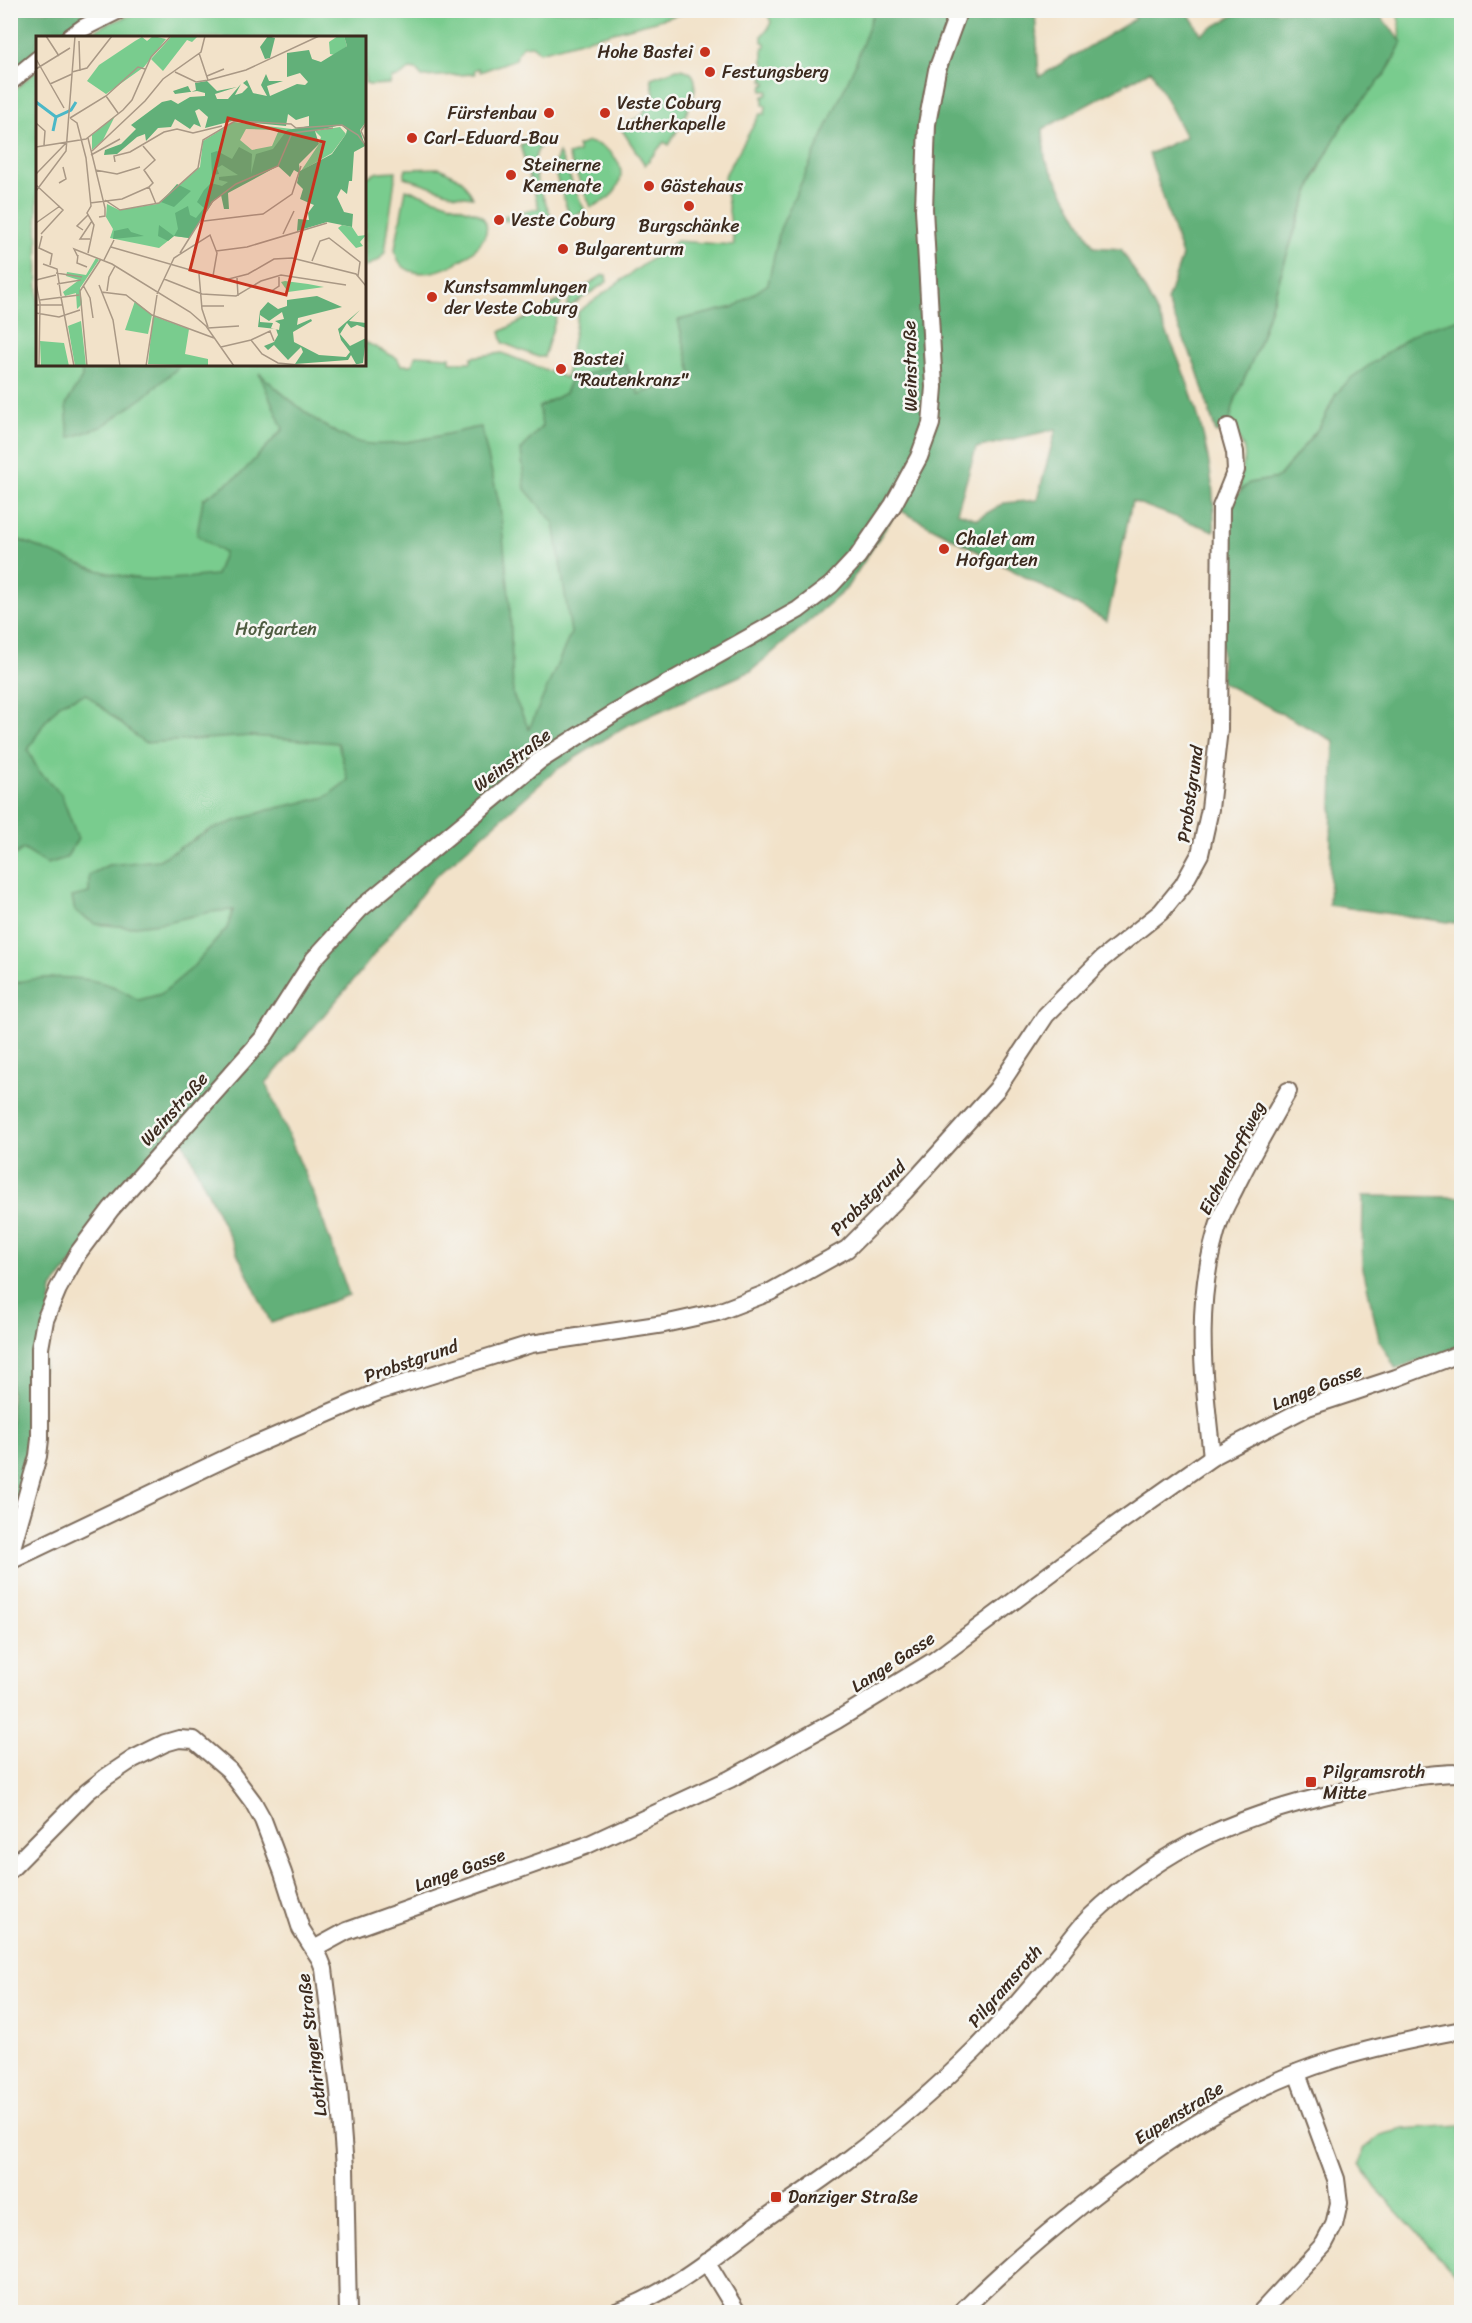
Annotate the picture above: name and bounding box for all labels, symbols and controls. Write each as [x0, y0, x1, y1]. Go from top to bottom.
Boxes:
inset map [36, 36, 366, 366]
place label: Hohe Bastei [597, 36, 694, 68]
marker: Hohe Bastei [698, 45, 712, 59]
place label: Festungsberg [722, 56, 829, 88]
marker: Festungsberg [703, 65, 717, 79]
place label: Veste Coburg Lutherkapelle [617, 87, 726, 140]
place label: Fürstenbau [447, 97, 537, 129]
marker: Fürstenbau [542, 106, 556, 120]
marker: Veste Coburg Lutherkapelle [598, 106, 612, 120]
place label: Carl-Eduard-Bau [424, 122, 559, 154]
marker: Carl-Eduard-Bau [405, 131, 419, 145]
place label: Steinerne Kemenate [523, 149, 602, 202]
marker: Steinerne Kemenate [504, 168, 518, 182]
place label: Gästehaus [661, 170, 744, 202]
marker: Gästehaus [642, 179, 656, 193]
marker: Burgschänke [682, 199, 696, 213]
place label: Veste Coburg [511, 204, 615, 236]
place label: Burgschänke [639, 210, 739, 242]
marker: Veste Coburg [492, 213, 506, 227]
place label: Bulgarenturm [575, 233, 684, 265]
marker: Bulgarenturm [556, 242, 570, 256]
place label: Kunstsammlungen der Veste Coburg [444, 271, 588, 324]
marker: Kunstsammlungen der Veste Coburg [425, 290, 439, 304]
street label: Weinstraße [893, 320, 927, 412]
place label: Bastei "Rautenkranz" [573, 343, 689, 396]
marker: Bastei "Rautenkranz" [554, 362, 568, 376]
place label: Chalet am Hofgarten [956, 523, 1038, 576]
marker: Chalet am Hofgarten [937, 542, 951, 556]
park label: Hofgarten [235, 613, 317, 645]
street label: Weinstraße [466, 720, 558, 800]
street label: Probstgrund [1167, 742, 1213, 845]
street label: Weinstraße [132, 1064, 216, 1154]
street label: Eichendorffweg [1189, 1095, 1275, 1221]
street label: Probstgrund [822, 1151, 915, 1244]
street label: Probstgrund [360, 1329, 464, 1392]
street label: Lange Gasse [1267, 1354, 1367, 1420]
street label: Lange Gasse [844, 1623, 942, 1701]
place label: Pilgramsroth Mitte [1323, 1756, 1425, 1809]
marker: Pilgramsroth Mitte [1304, 1775, 1318, 1789]
street label: Lange Gasse [410, 1839, 510, 1901]
street label: Pilgramsroth [959, 1937, 1051, 2035]
street label: Lothringer Straße [287, 1972, 337, 2118]
street label: Eupenstraße [1128, 2073, 1230, 2153]
place label: Danziger Straße [788, 2181, 918, 2213]
marker: Danziger Straße [769, 2190, 783, 2204]

